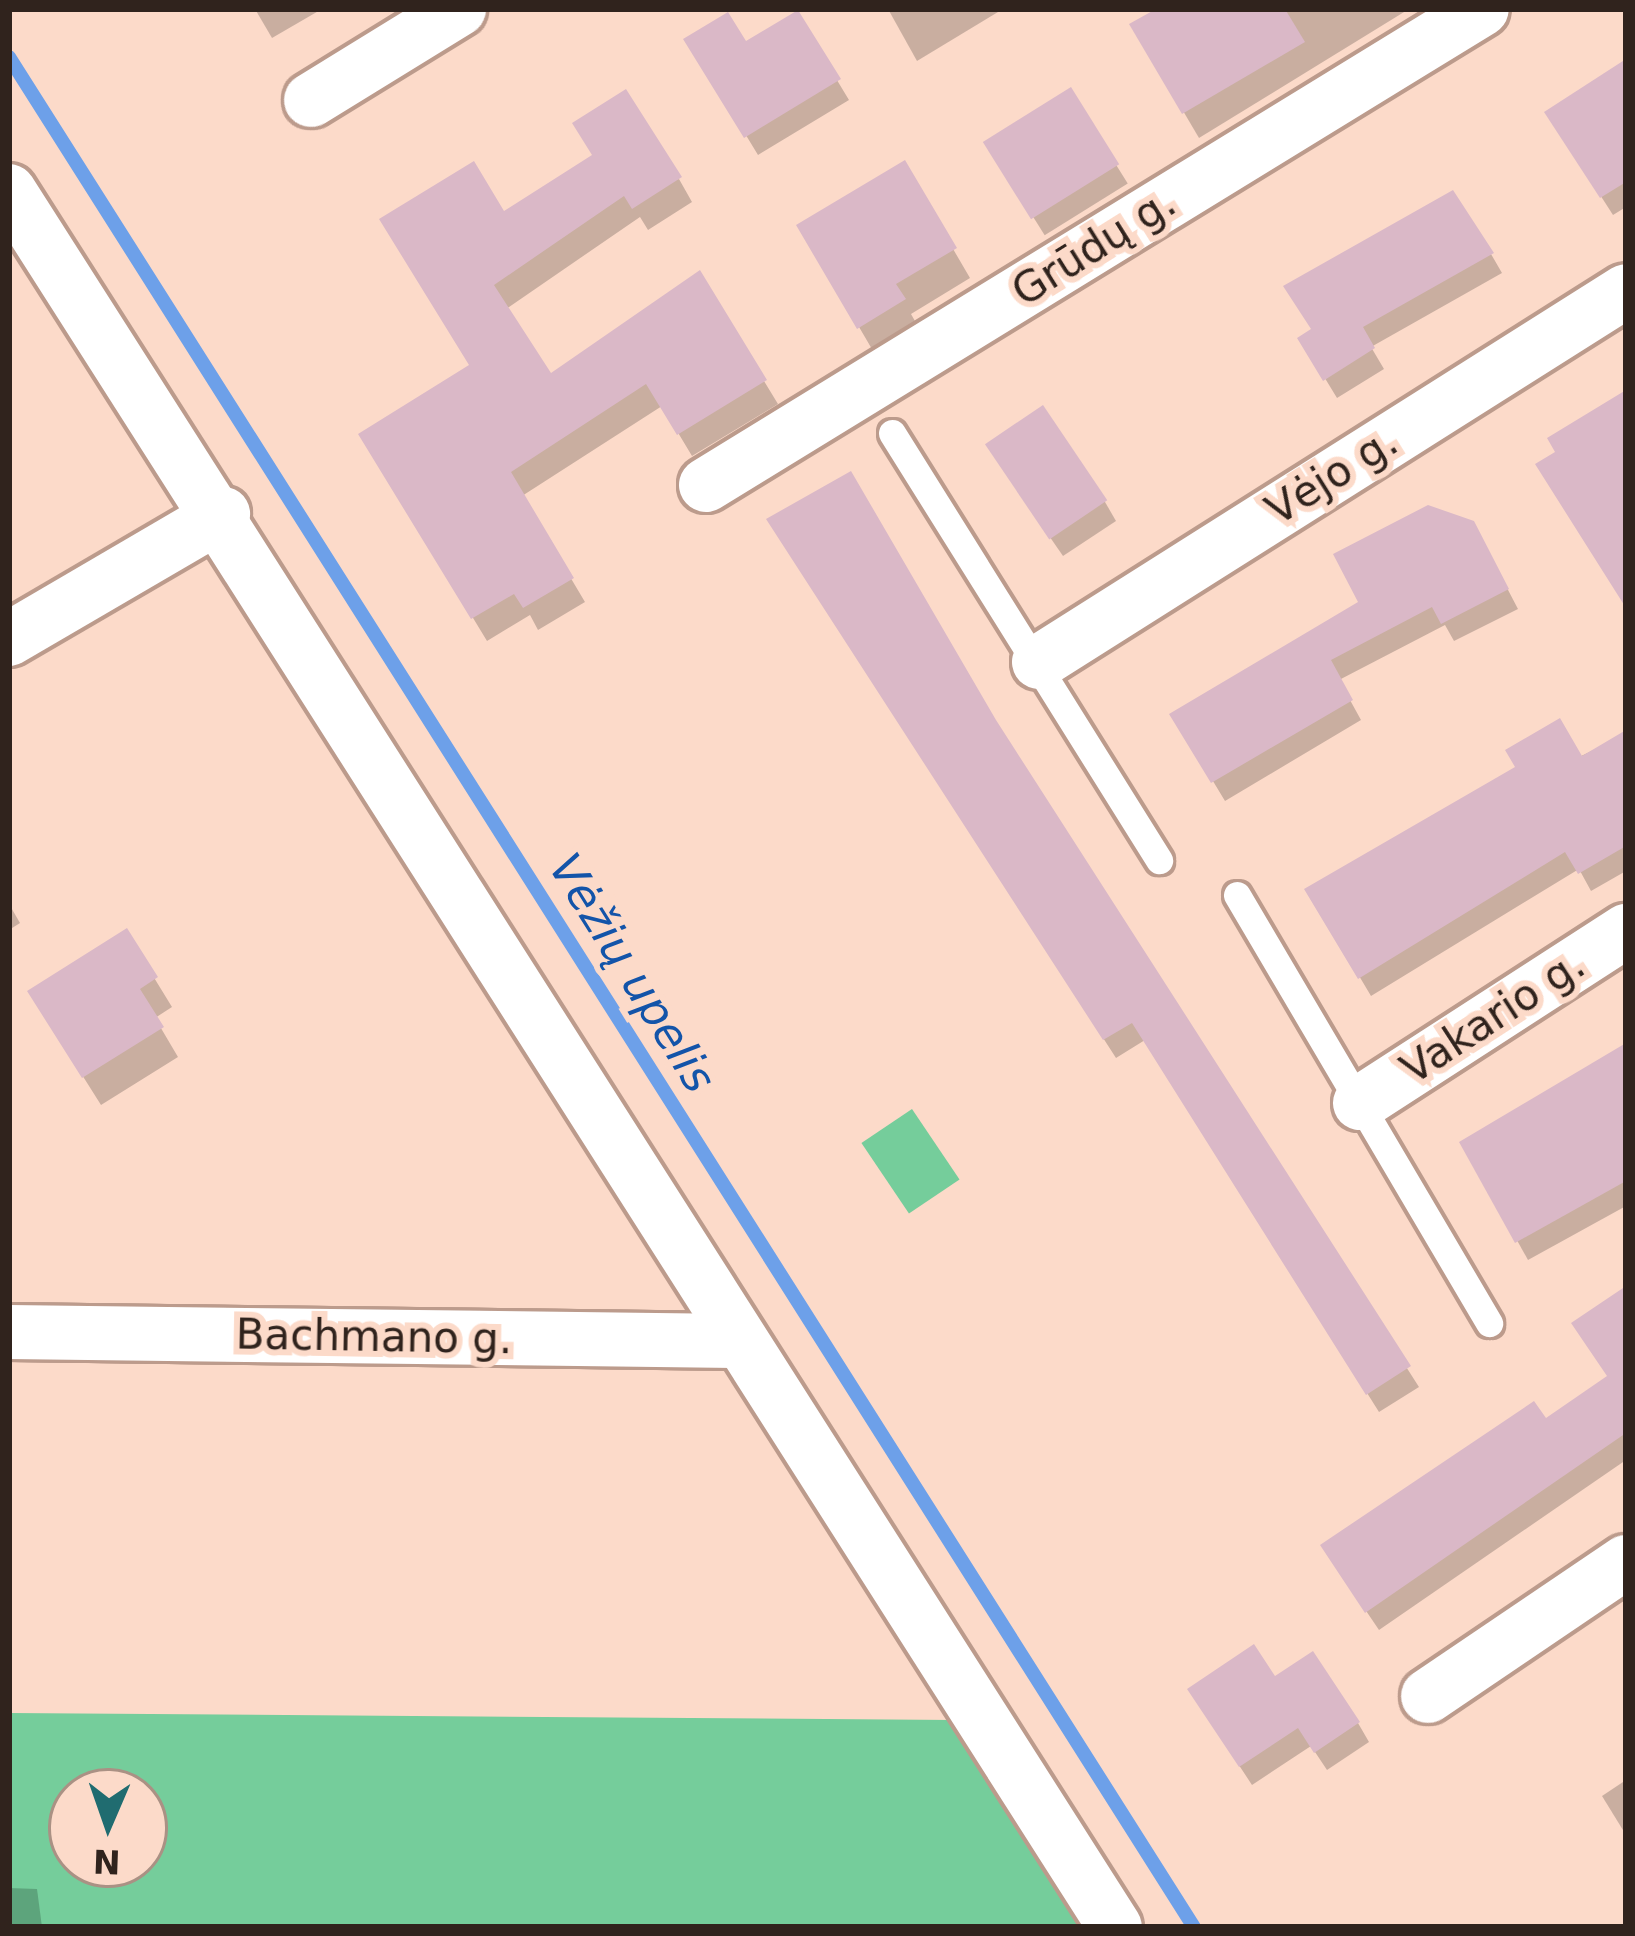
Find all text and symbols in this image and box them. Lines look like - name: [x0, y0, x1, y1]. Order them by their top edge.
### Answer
- street label: Grūdų g.: [1003, 177, 1185, 317]
- street label: Vėjo g.: [1257, 416, 1407, 536]
- water label: Vėžių upelis: [537, 844, 727, 1102]
- street label: Vakario g.: [1392, 939, 1594, 1095]
- street label: Bachmano g.: [235, 1309, 513, 1365]
- north arrow: [48, 1768, 168, 1888]
- text: N: [92, 1842, 121, 1881]

